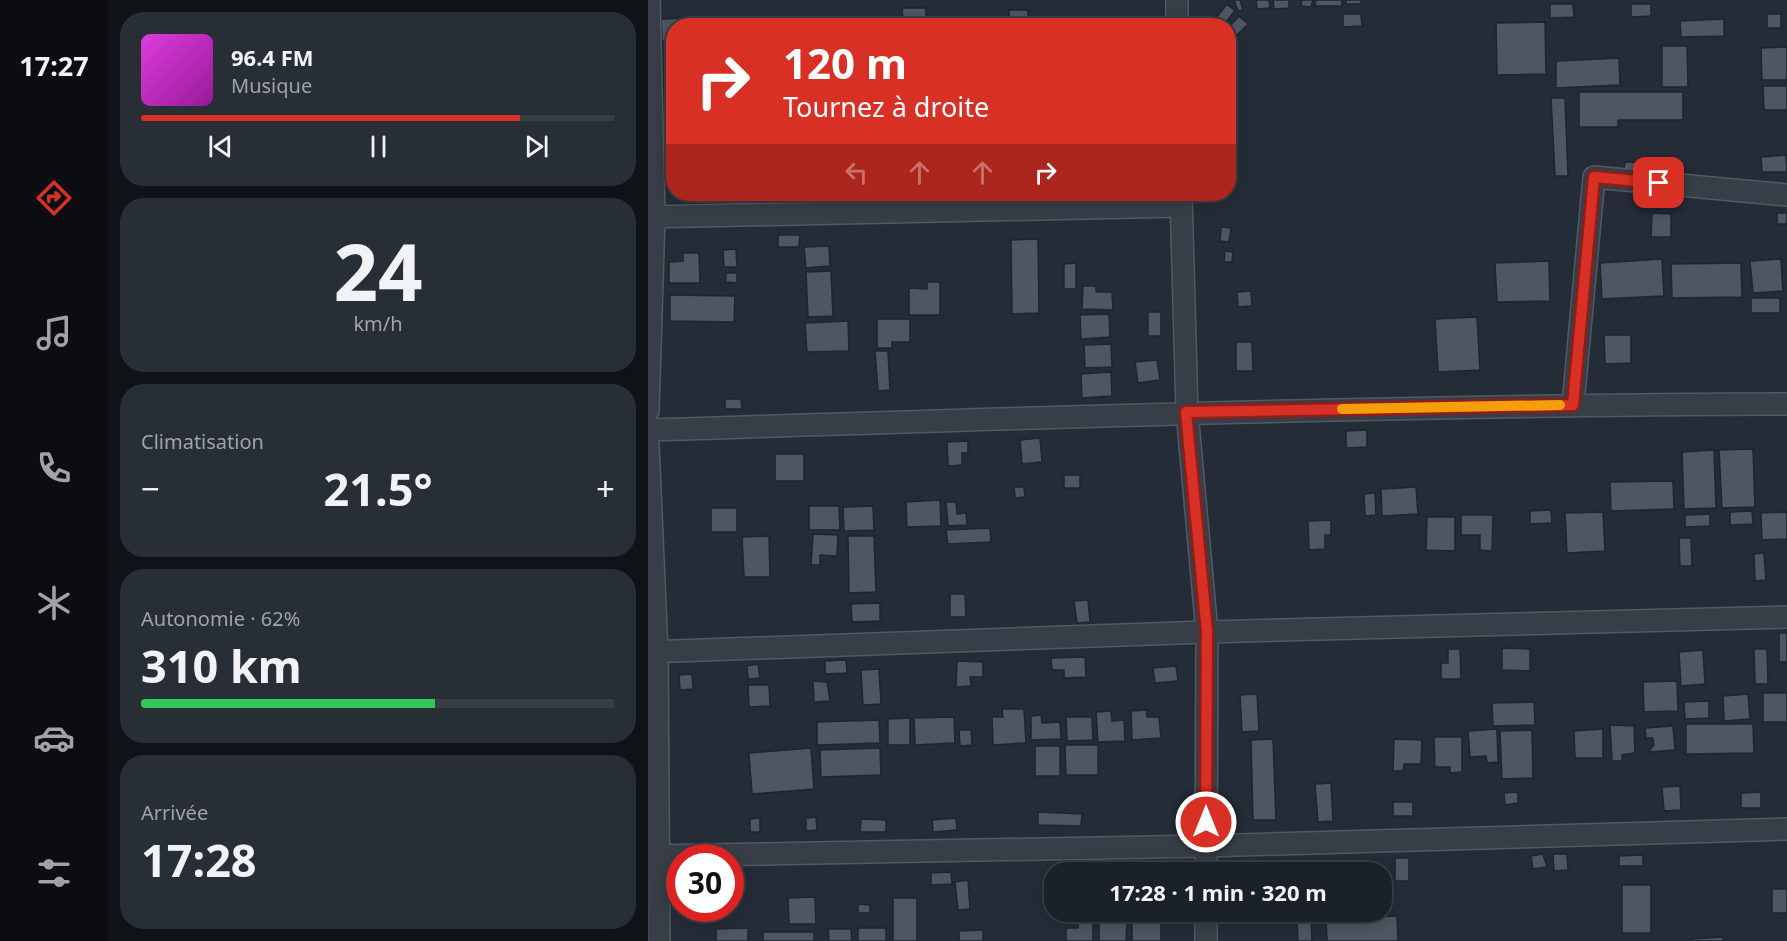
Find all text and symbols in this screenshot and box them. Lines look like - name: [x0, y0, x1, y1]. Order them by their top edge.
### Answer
- text: 120 m: [783, 34, 907, 91]
- text: 96.4 FM: [231, 42, 313, 72]
- icon: right: [684, 42, 762, 120]
- text: 17:27: [19, 47, 89, 84]
- text: Musique: [231, 72, 312, 99]
- text: Tournez à droite: [783, 88, 989, 125]
- icon: previous: [204, 130, 237, 163]
- icon: pause: [362, 130, 395, 163]
- icon: next: [520, 130, 553, 163]
- icon: left: [840, 156, 873, 189]
- icon: ahead: [903, 156, 936, 189]
- icon: ahead: [966, 156, 999, 189]
- icon: right: [1029, 156, 1062, 189]
- pin: [1633, 157, 1684, 208]
- icon: arrive: [1642, 166, 1675, 199]
- icon: directions: [33, 177, 75, 219]
- text: 24: [333, 218, 423, 324]
- text: km/h: [353, 310, 403, 337]
- icon: music: [33, 312, 75, 354]
- text: Climatisation: [141, 428, 264, 455]
- icon: phone: [33, 447, 75, 489]
- text: 21.5°: [324, 458, 432, 519]
- text: −: [141, 466, 160, 511]
- text: +: [596, 466, 615, 511]
- icon: climate: [33, 582, 75, 624]
- text: Autonomie · 62%: [141, 605, 300, 632]
- text: 310 km: [141, 635, 302, 696]
- icon: car: [33, 717, 75, 759]
- position arrow: [1174, 790, 1238, 854]
- text: Arrivée: [141, 799, 208, 826]
- text: 17:28: [141, 829, 257, 890]
- speed limit sign: 30: [666, 844, 744, 922]
- icon: filters: [33, 852, 75, 894]
- text: 17:28 · 1 min · 320 m: [1109, 877, 1327, 907]

